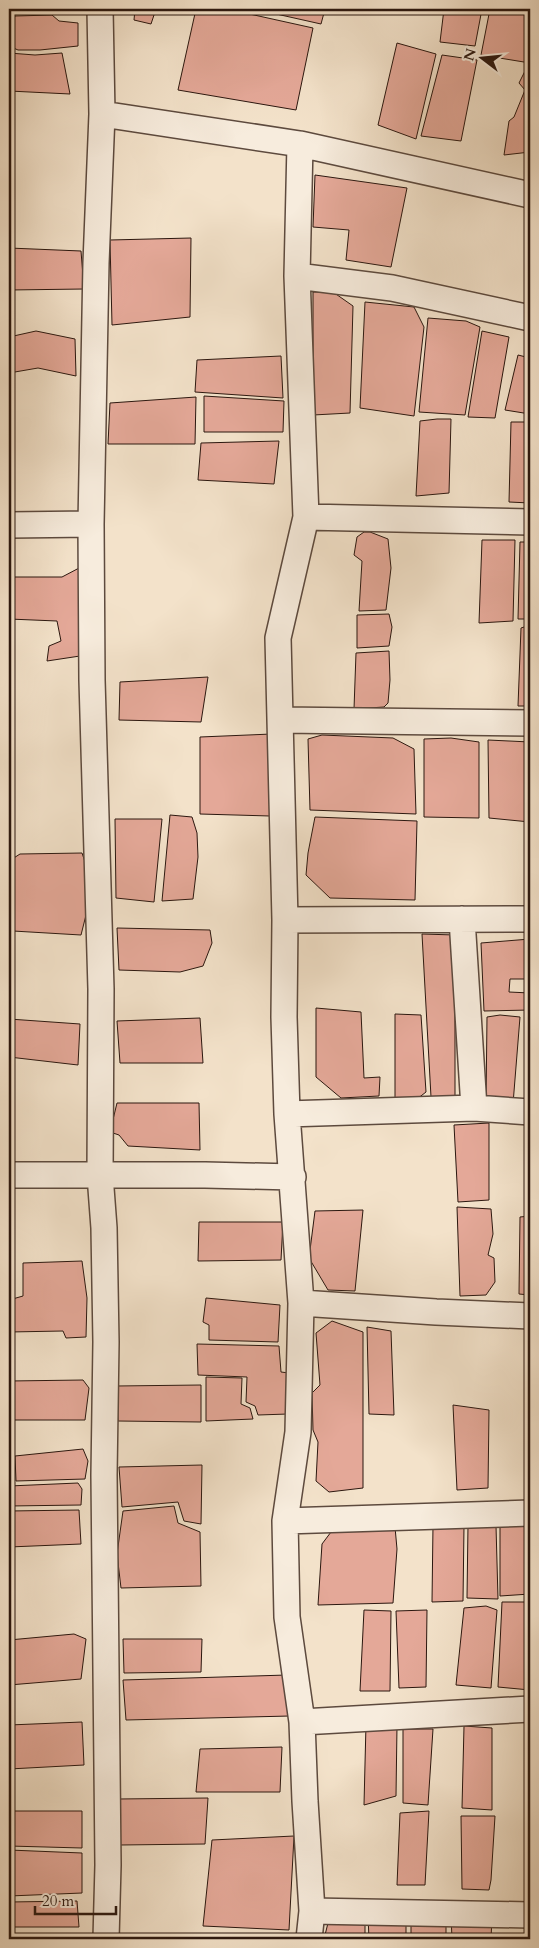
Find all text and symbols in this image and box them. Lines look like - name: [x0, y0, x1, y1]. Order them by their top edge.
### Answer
- north arrow: [456, 32, 506, 82]
- text: N: [459, 46, 481, 63]
- scale bar: [35, 1883, 116, 1915]
- text: 20 m: [42, 1891, 74, 1911]

